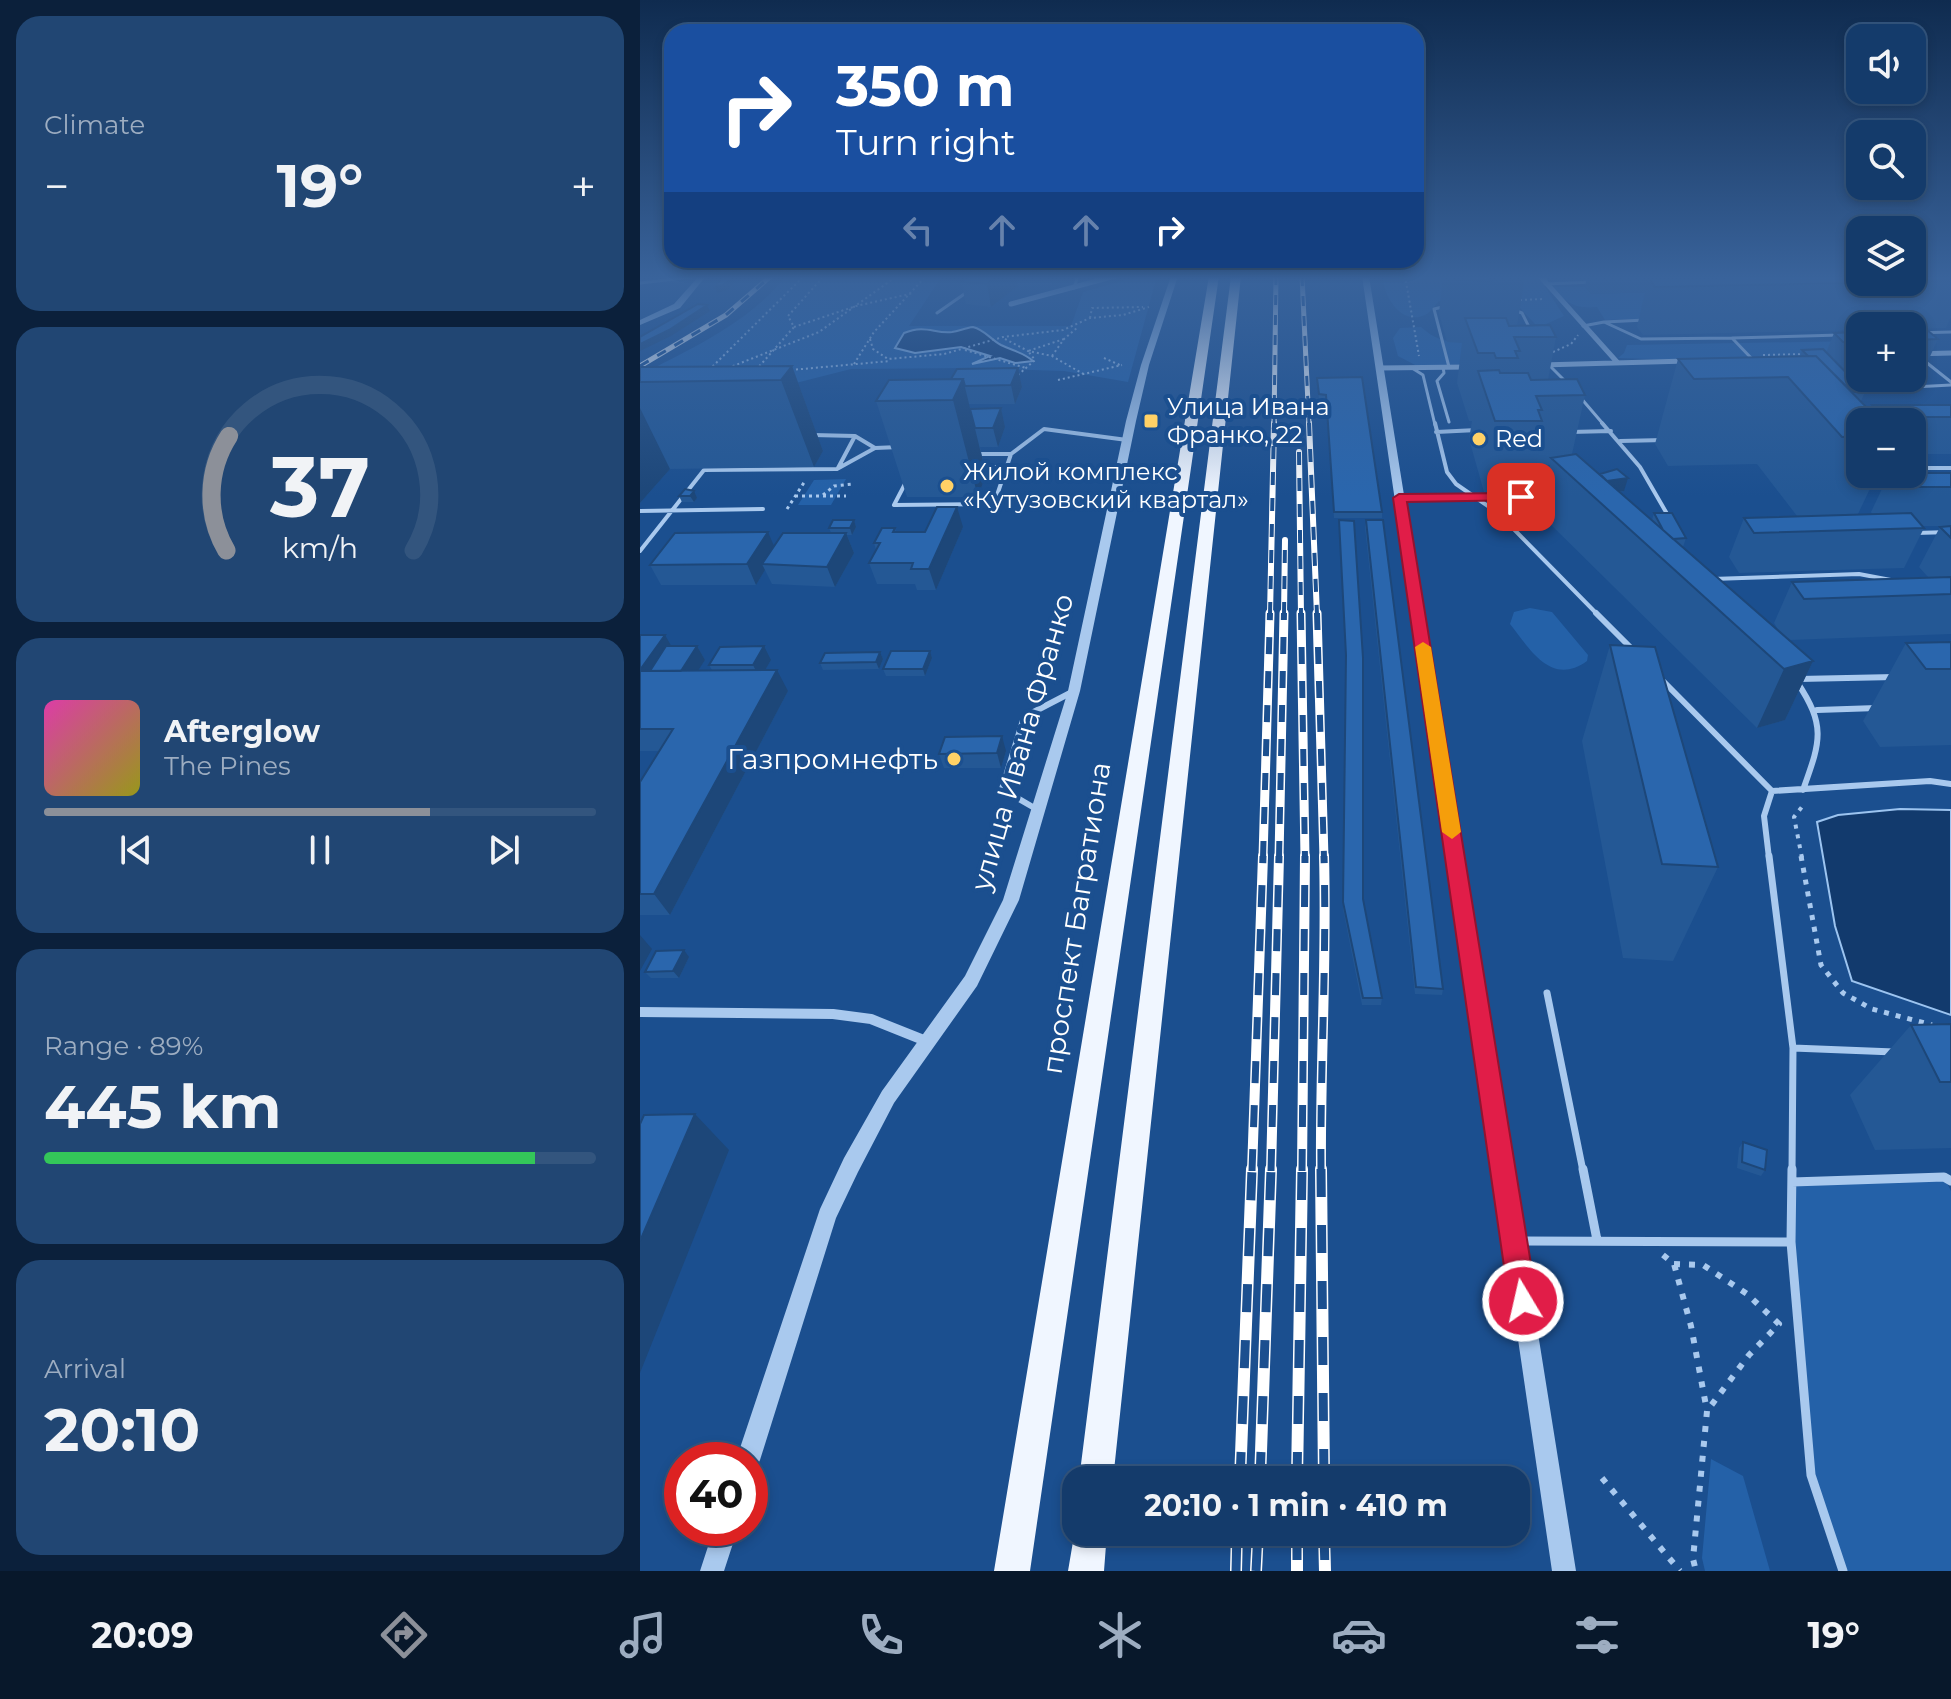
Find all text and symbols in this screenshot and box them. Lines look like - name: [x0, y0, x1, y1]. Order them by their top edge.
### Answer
- map controls: [1846, 24, 1926, 488]
- button: sound: [1846, 24, 1926, 104]
- text: 350 m: [836, 52, 1015, 120]
- icon: right: [704, 56, 808, 160]
- text: Climate: [44, 109, 145, 141]
- text: Turn right: [836, 120, 1016, 164]
- button: search: [1846, 120, 1926, 200]
- text: 19°: [277, 149, 363, 222]
- text: −: [44, 159, 69, 213]
- text: +: [571, 159, 596, 213]
- icon: left: [896, 208, 940, 252]
- icon: ahead: [980, 208, 1024, 252]
- icon: ahead: [1064, 208, 1108, 252]
- icon: right: [1148, 208, 1192, 252]
- button: layers: [1846, 216, 1926, 296]
- button: +: [1846, 312, 1926, 392]
- place label: Улица Ивана Франко, 22: [1167, 392, 1329, 449]
- button: −: [1846, 408, 1926, 488]
- marker: Улица Ивана Франко, 22: [1142, 412, 1160, 430]
- place label: Red: [1495, 424, 1543, 453]
- marker: Red: [1470, 430, 1488, 448]
- text: 37: [269, 435, 370, 537]
- place label: Жилой комплекс «Кутузовский квартал»: [963, 457, 1249, 514]
- pin: [1487, 463, 1555, 531]
- icon: arrive: [1499, 475, 1543, 519]
- marker: Жилой комплекс «Кутузовский квартал»: [938, 477, 956, 495]
- text: km/h: [282, 530, 358, 565]
- street label: улица Ивана Франко: [963, 590, 1081, 895]
- text: Afterglow: [164, 713, 320, 750]
- place label: Газпромнефть: [727, 742, 938, 776]
- text: The Pines: [164, 750, 291, 782]
- marker: Газпромнефть: [945, 750, 963, 768]
- street label: проспект Багратиона: [1035, 760, 1117, 1076]
- icon: previous: [114, 828, 158, 872]
- icon: pause: [298, 828, 342, 872]
- icon: next: [482, 828, 526, 872]
- text: Range · 89%: [44, 1030, 203, 1062]
- text: 445 km: [44, 1070, 281, 1143]
- position arrow: [1481, 1259, 1565, 1343]
- text: Arrival: [44, 1353, 126, 1385]
- text: 20:10: [44, 1393, 200, 1466]
- speed limit sign: 40: [664, 1442, 768, 1546]
- text: 20:10 · 1 min · 410 m: [1144, 1487, 1448, 1524]
- icon: directions: [376, 1607, 432, 1663]
- icon: music: [615, 1607, 671, 1663]
- icon: phone: [853, 1607, 909, 1663]
- icon: climate: [1092, 1607, 1148, 1663]
- icon: car: [1331, 1607, 1387, 1663]
- icon: filters: [1569, 1607, 1625, 1663]
- text: 20:09: [91, 1613, 194, 1657]
- text: 19°: [1808, 1613, 1860, 1657]

